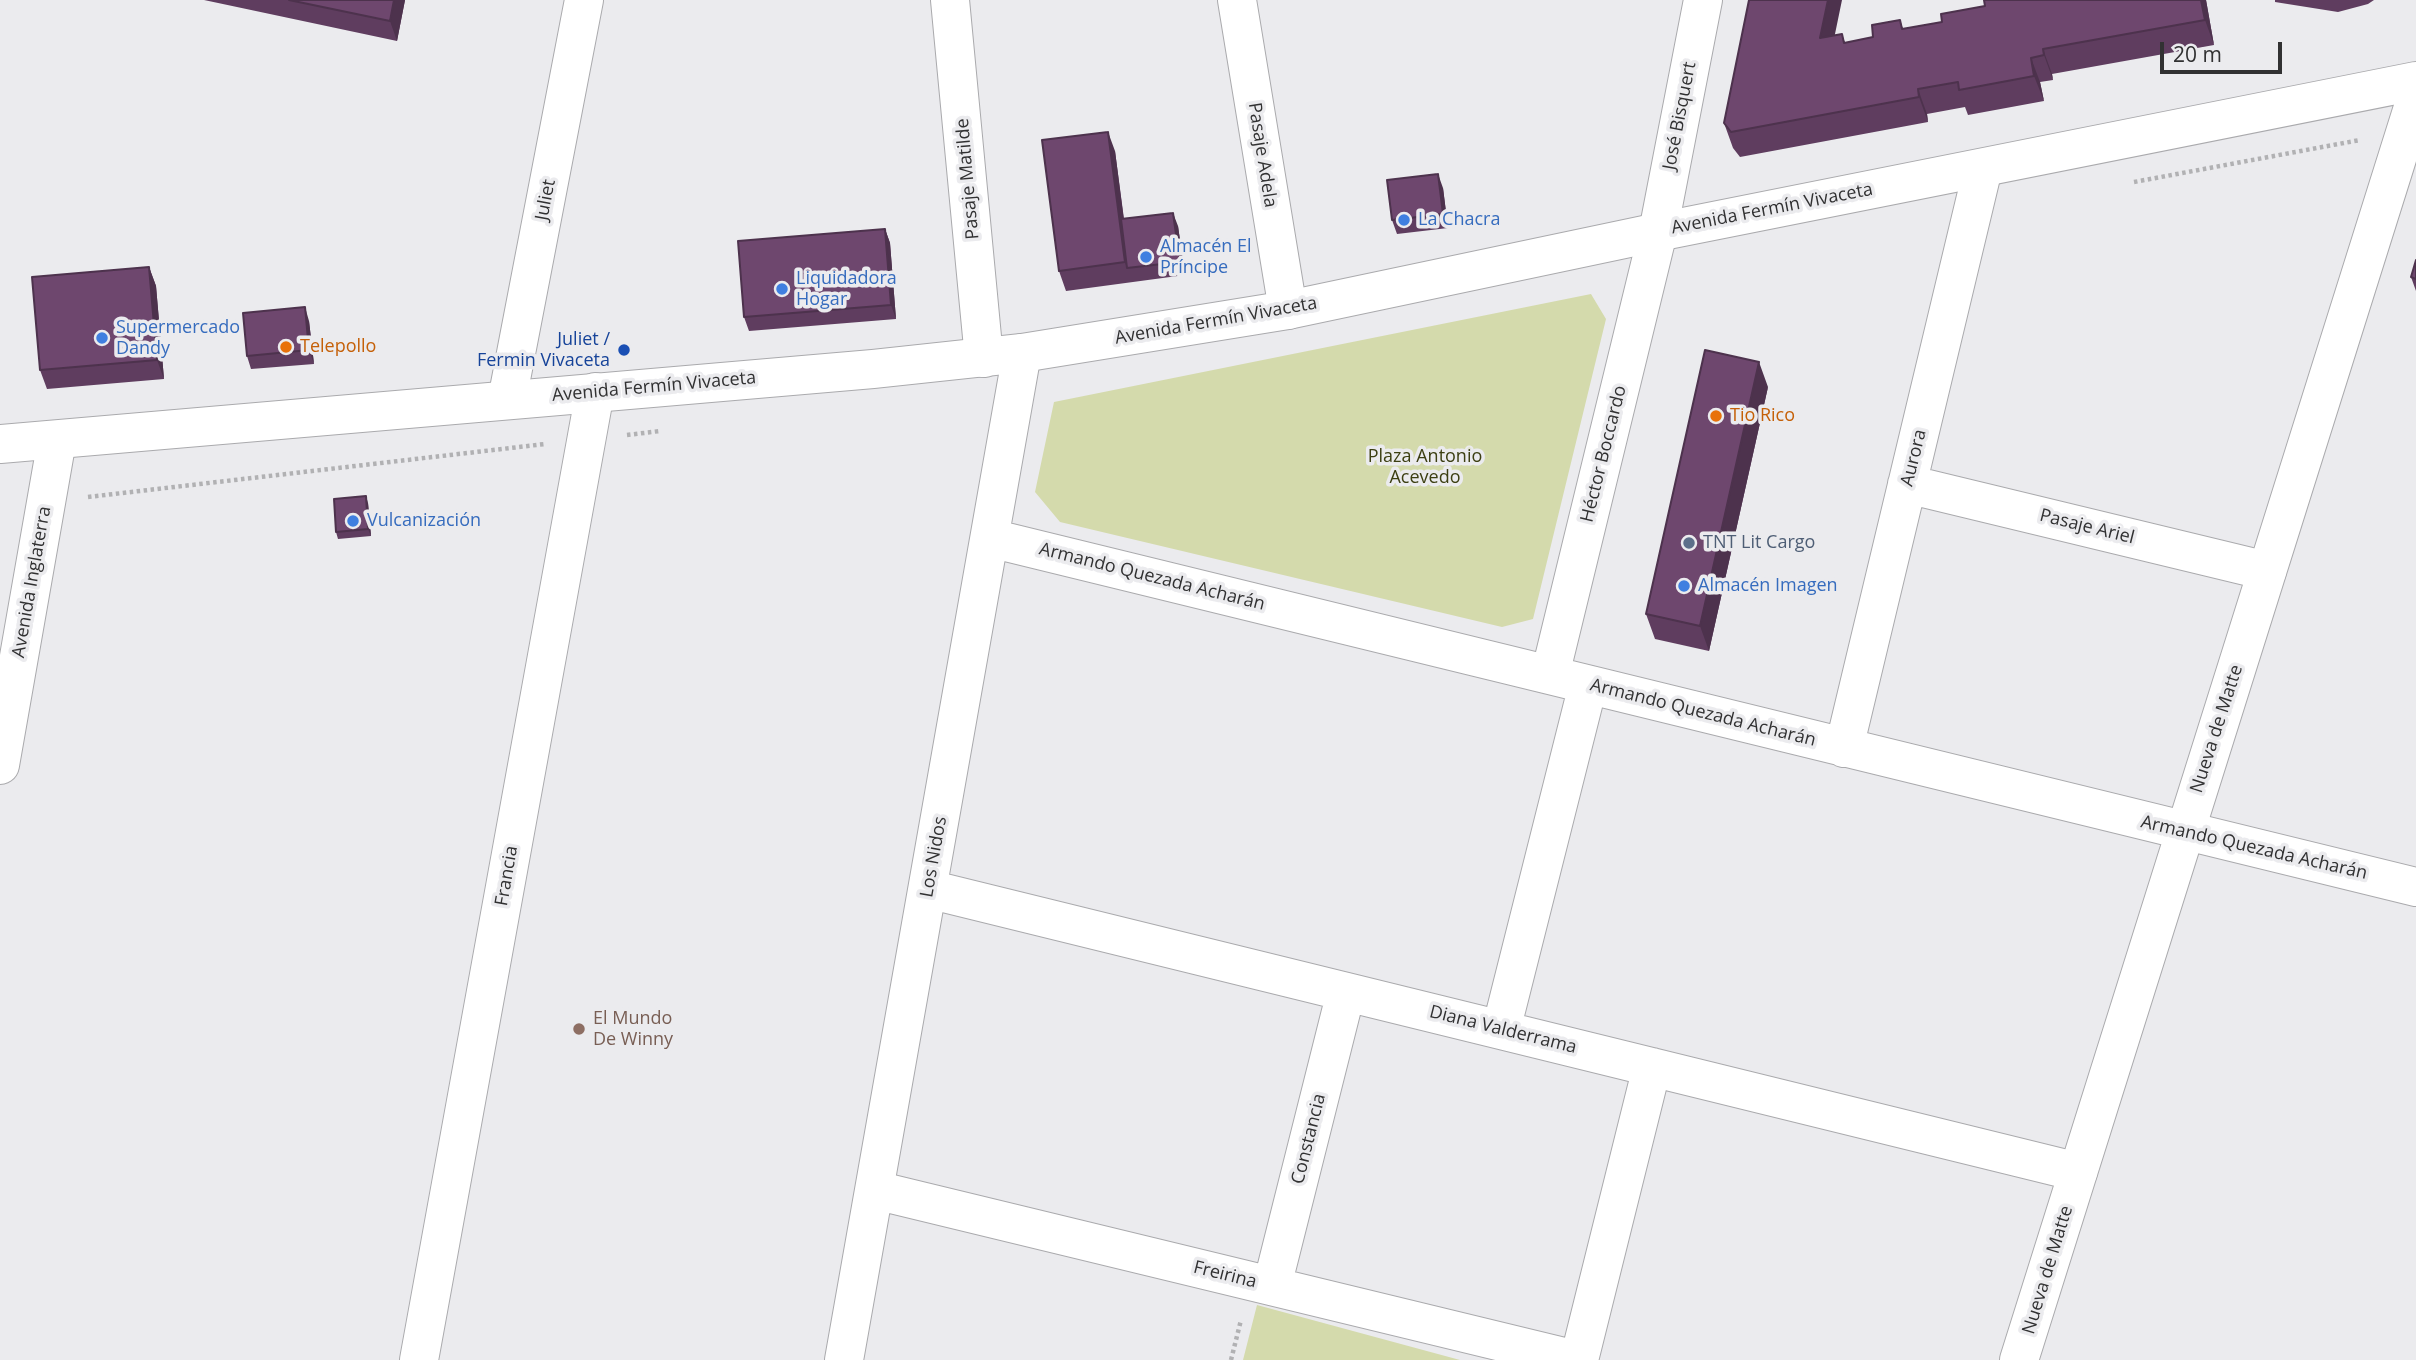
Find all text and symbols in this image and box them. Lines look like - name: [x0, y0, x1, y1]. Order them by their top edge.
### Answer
- scale bar: [2164, 28, 2286, 72]
- text: 20 m: [2173, 40, 2222, 68]
- street label: José Bisquert: [1659, 60, 1701, 172]
- street label: Pasaje Adela: [1243, 101, 1281, 209]
- street label: Pasaje Matilde: [952, 118, 984, 240]
- street label: Juliet: [531, 178, 561, 222]
- street label: Avenida Fermín Vivaceta: [1669, 179, 1875, 239]
- place label: La Chacra: [1418, 209, 1500, 231]
- marker: La Chacra: [1396, 212, 1412, 228]
- place label: Almacén El Príncipe: [1160, 236, 1252, 278]
- marker: Almacén El Príncipe: [1138, 249, 1154, 265]
- place label: Liquidadora Hogar: [796, 268, 897, 310]
- marker: Liquidadora Hogar: [774, 281, 790, 297]
- street label: Avenida Fermín Vivaceta: [1113, 293, 1319, 349]
- place label: Supermercado Dandy: [116, 317, 240, 360]
- place label: Juliet / Fermin Vivaceta: [477, 329, 610, 372]
- marker: Supermercado Dandy: [94, 330, 110, 346]
- place label: Telepollo: [300, 336, 376, 358]
- marker: Telepollo: [278, 339, 294, 355]
- marker: Juliet / Fermin Vivaceta: [616, 342, 632, 358]
- street label: Avenida Fermín Vivaceta: [551, 367, 757, 407]
- street label: Héctor Boccardo: [1577, 383, 1631, 525]
- place label: Tio Rico: [1730, 405, 1795, 427]
- marker: Tio Rico: [1708, 408, 1724, 424]
- street label: Aurora: [1897, 427, 1931, 489]
- park label: Plaza Antonio Acevedo: [1368, 446, 1482, 489]
- street label: Avenida Inglaterra: [8, 505, 56, 659]
- street label: Pasaje Ariel: [2037, 505, 2137, 549]
- place label: Vulcanización: [367, 510, 481, 532]
- marker: Vulcanización: [345, 513, 361, 529]
- place label: TNT Lit Cargo: [1703, 532, 1815, 554]
- marker: TNT Lit Cargo: [1681, 535, 1697, 551]
- street label: Armando Quezada Acharán: [1037, 538, 1267, 616]
- place label: Almacén Imagen: [1698, 575, 1838, 597]
- marker: Almacén Imagen: [1676, 578, 1692, 594]
- street label: Nueva de Matte: [2186, 662, 2248, 796]
- street label: Armando Quezada Acharán: [1588, 674, 1818, 752]
- street label: Armando Quezada Acharán: [2139, 811, 2369, 885]
- street label: Los Nidos: [916, 815, 952, 899]
- street label: Francia: [491, 844, 523, 908]
- street label: Diana Valderrama: [1427, 1001, 1579, 1059]
- place label: El Mundo De Winny: [593, 1008, 673, 1050]
- marker: El Mundo De Winny: [571, 1021, 587, 1037]
- street label: Constancia: [1287, 1092, 1331, 1186]
- street label: Nueva de Matte: [2018, 1203, 2078, 1337]
- street label: Freirina: [1191, 1257, 1259, 1293]

